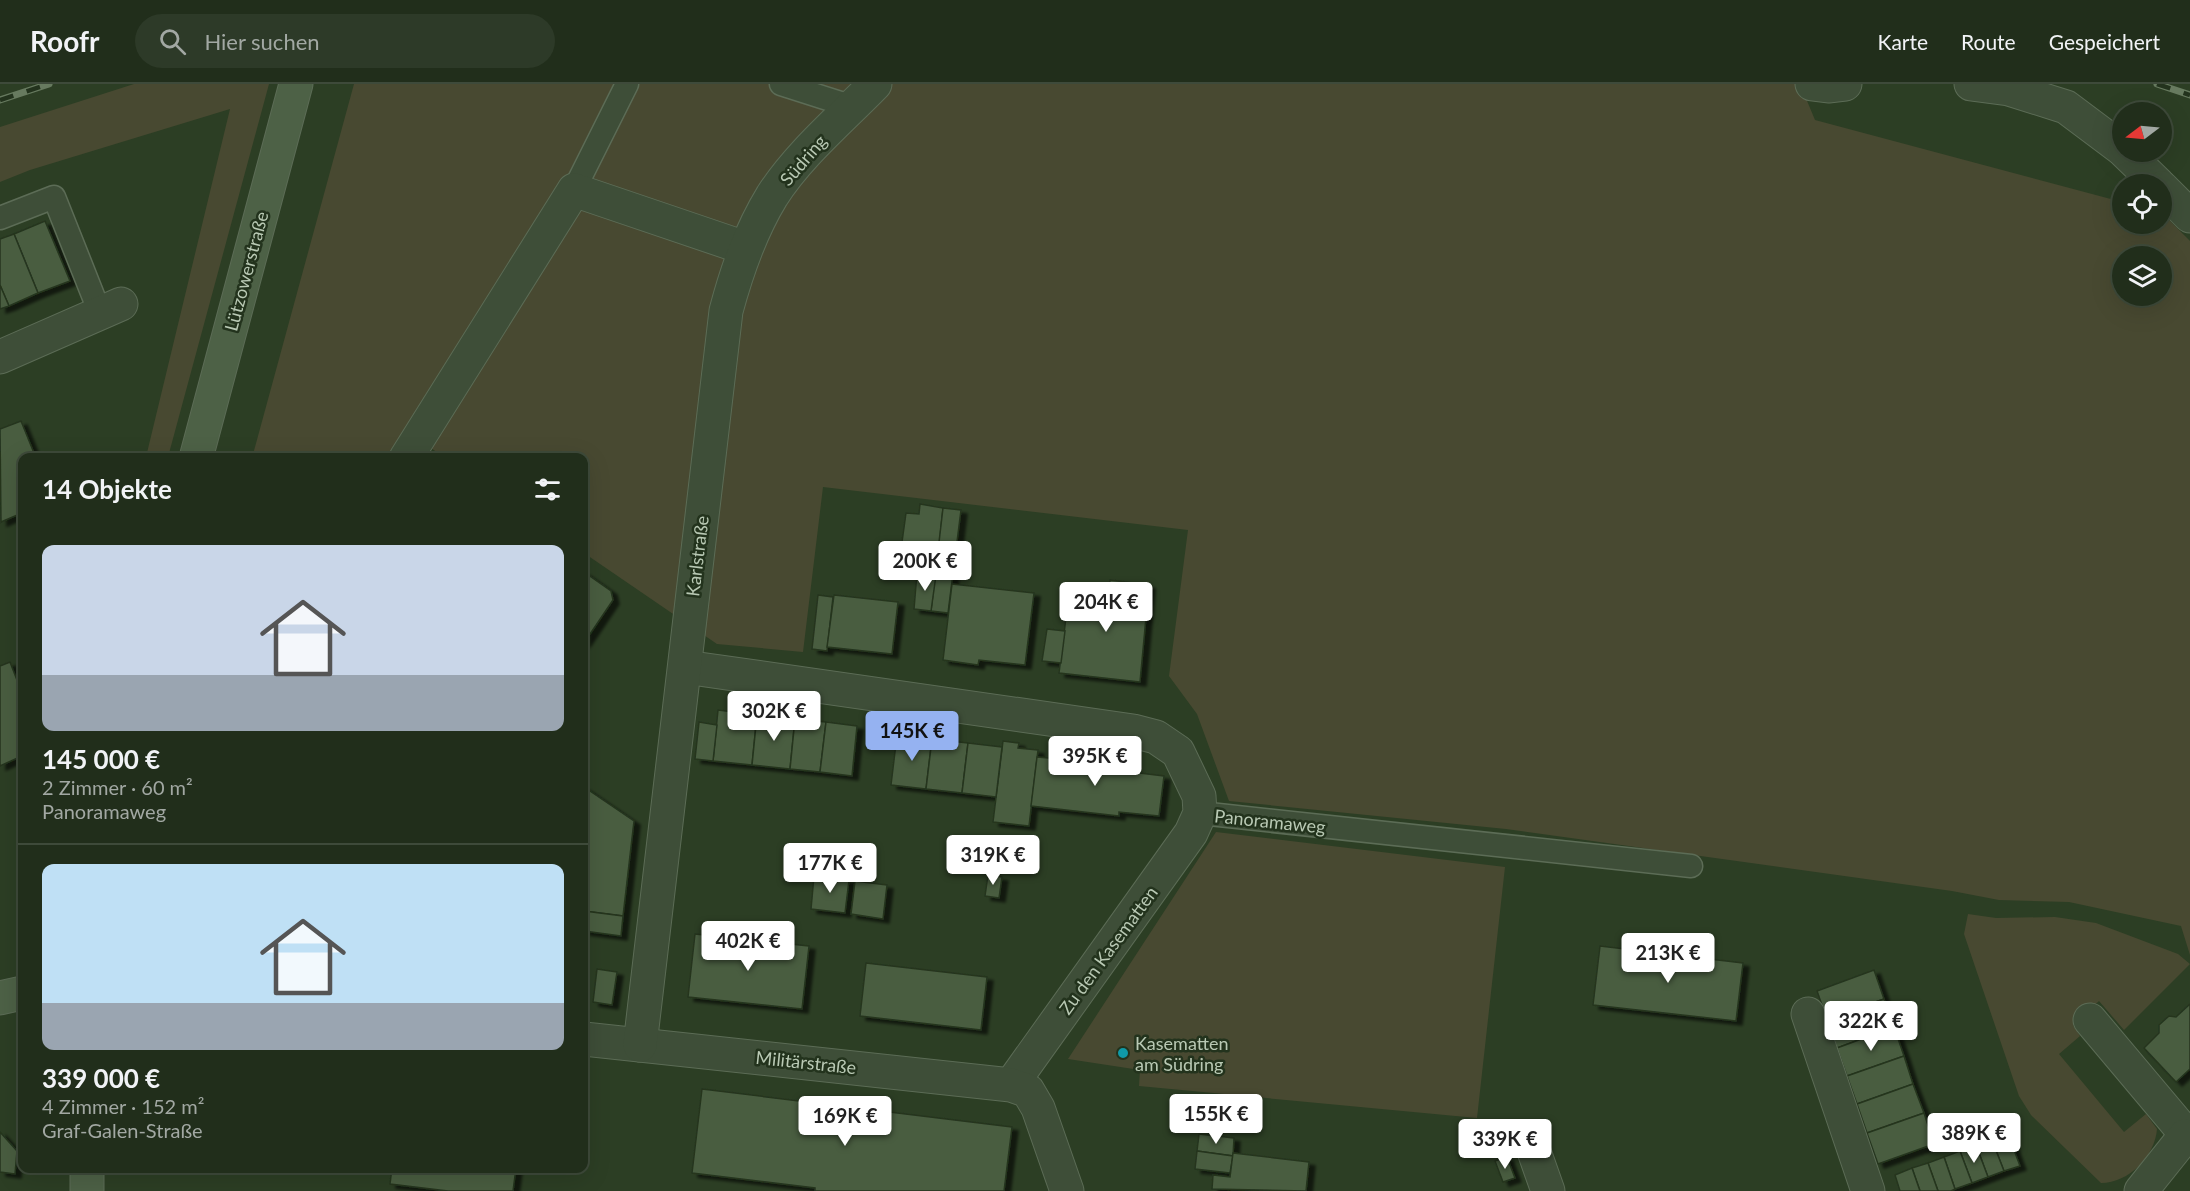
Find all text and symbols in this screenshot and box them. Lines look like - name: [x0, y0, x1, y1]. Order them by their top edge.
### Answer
- search box: [135, 14, 555, 68]
- text: Roofr: [30, 24, 99, 58]
- icon: search: [156, 25, 189, 58]
- text: Hier suchen: [204, 28, 320, 55]
- text: Karte: [1878, 29, 1928, 54]
- text: Route: [1961, 29, 2016, 54]
- text: Gespeichert: [2049, 29, 2160, 54]
- north arrow: [2112, 102, 2172, 162]
- map controls: [2112, 102, 2172, 306]
- street label: Südring: [775, 130, 831, 190]
- button: locate: [2112, 174, 2172, 234]
- street label: Lützowerstraße: [219, 209, 273, 333]
- button: layers: [2112, 246, 2172, 306]
- text: 14 Objekte: [42, 473, 172, 505]
- icon: filters: [531, 473, 564, 506]
- street label: Karlstraße: [681, 514, 713, 598]
- pin: 200K €: [876, 541, 974, 592]
- text: 200K €: [893, 548, 957, 572]
- pin: 204K €: [1057, 582, 1155, 633]
- icon: home: [249, 584, 357, 692]
- text: 204K €: [1074, 589, 1138, 613]
- pin: 302K €: [725, 691, 823, 742]
- text: 302K €: [742, 698, 806, 722]
- pin: 145K €: [863, 711, 961, 762]
- text: 145K €: [880, 718, 944, 742]
- pin: 395K €: [1046, 736, 1144, 787]
- text: 145 000 €: [42, 743, 160, 775]
- text: 395K €: [1063, 743, 1127, 767]
- text: 2 Zimmer · 60 m²: [42, 775, 193, 799]
- text: Panoramaweg: [42, 799, 166, 823]
- street label: Panoramaweg: [1213, 804, 1327, 838]
- pin: 319K €: [944, 835, 1042, 886]
- text: 319K €: [961, 842, 1025, 866]
- pin: 177K €: [781, 843, 879, 894]
- text: 177K €: [798, 850, 862, 874]
- street label: Zu den Kasematten: [1054, 882, 1162, 1018]
- icon: home: [249, 903, 357, 1011]
- pin: 402K €: [699, 921, 797, 972]
- text: 402K €: [716, 928, 780, 952]
- pin: 213K €: [1619, 933, 1717, 984]
- text: 213K €: [1636, 940, 1700, 964]
- pin: 322K €: [1822, 1001, 1920, 1052]
- text: 322K €: [1839, 1008, 1903, 1032]
- place label: Kasematten am Südring: [1135, 1032, 1229, 1075]
- street label: Militärstraße: [755, 1046, 857, 1078]
- marker: Kasematten am Südring: [1116, 1046, 1130, 1060]
- text: 339 000 €: [42, 1062, 160, 1094]
- text: 4 Zimmer · 152 m²: [42, 1094, 204, 1118]
- pin: 155K €: [1167, 1094, 1265, 1145]
- pin: 169K €: [796, 1096, 894, 1147]
- text: 155K €: [1184, 1101, 1248, 1125]
- text: 169K €: [813, 1103, 877, 1127]
- pin: 389K €: [1925, 1113, 2023, 1164]
- text: Graf-Galen-Straße: [42, 1118, 203, 1142]
- pin: 339K €: [1456, 1119, 1554, 1170]
- text: 389K €: [1942, 1120, 2006, 1144]
- text: 339K €: [1473, 1126, 1537, 1150]

